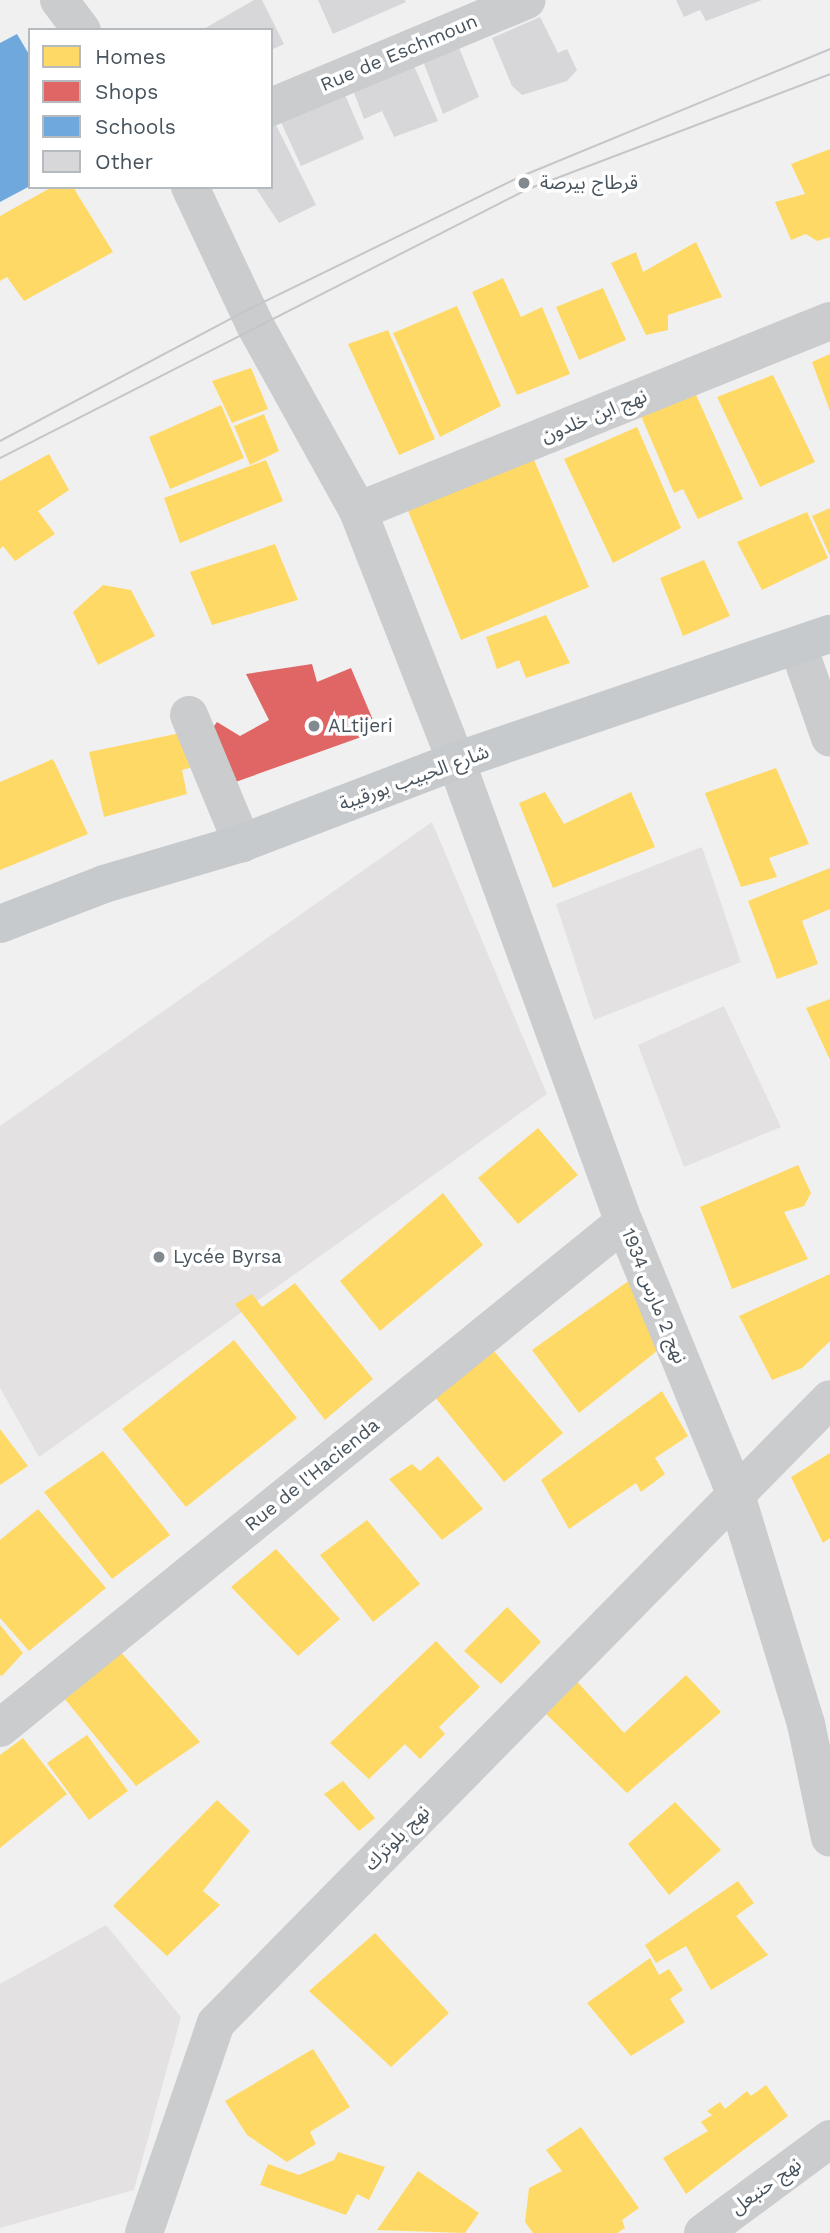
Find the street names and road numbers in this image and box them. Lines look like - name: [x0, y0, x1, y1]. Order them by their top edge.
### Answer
- street label: Rue de Eschmoun: [317, 10, 481, 96]
- street label: نهج ابن خلدون: [538, 384, 650, 448]
- street label: شارع الحبيب بورقيبة: [336, 740, 492, 816]
- street label: نهج 2 مارس 1934: [616, 1225, 692, 1367]
- street label: Rue de l'Hacienda: [240, 1414, 384, 1536]
- street label: نهج بلوترك: [360, 1801, 434, 1875]
- street label: نهج حنبعل: [726, 2153, 806, 2219]

